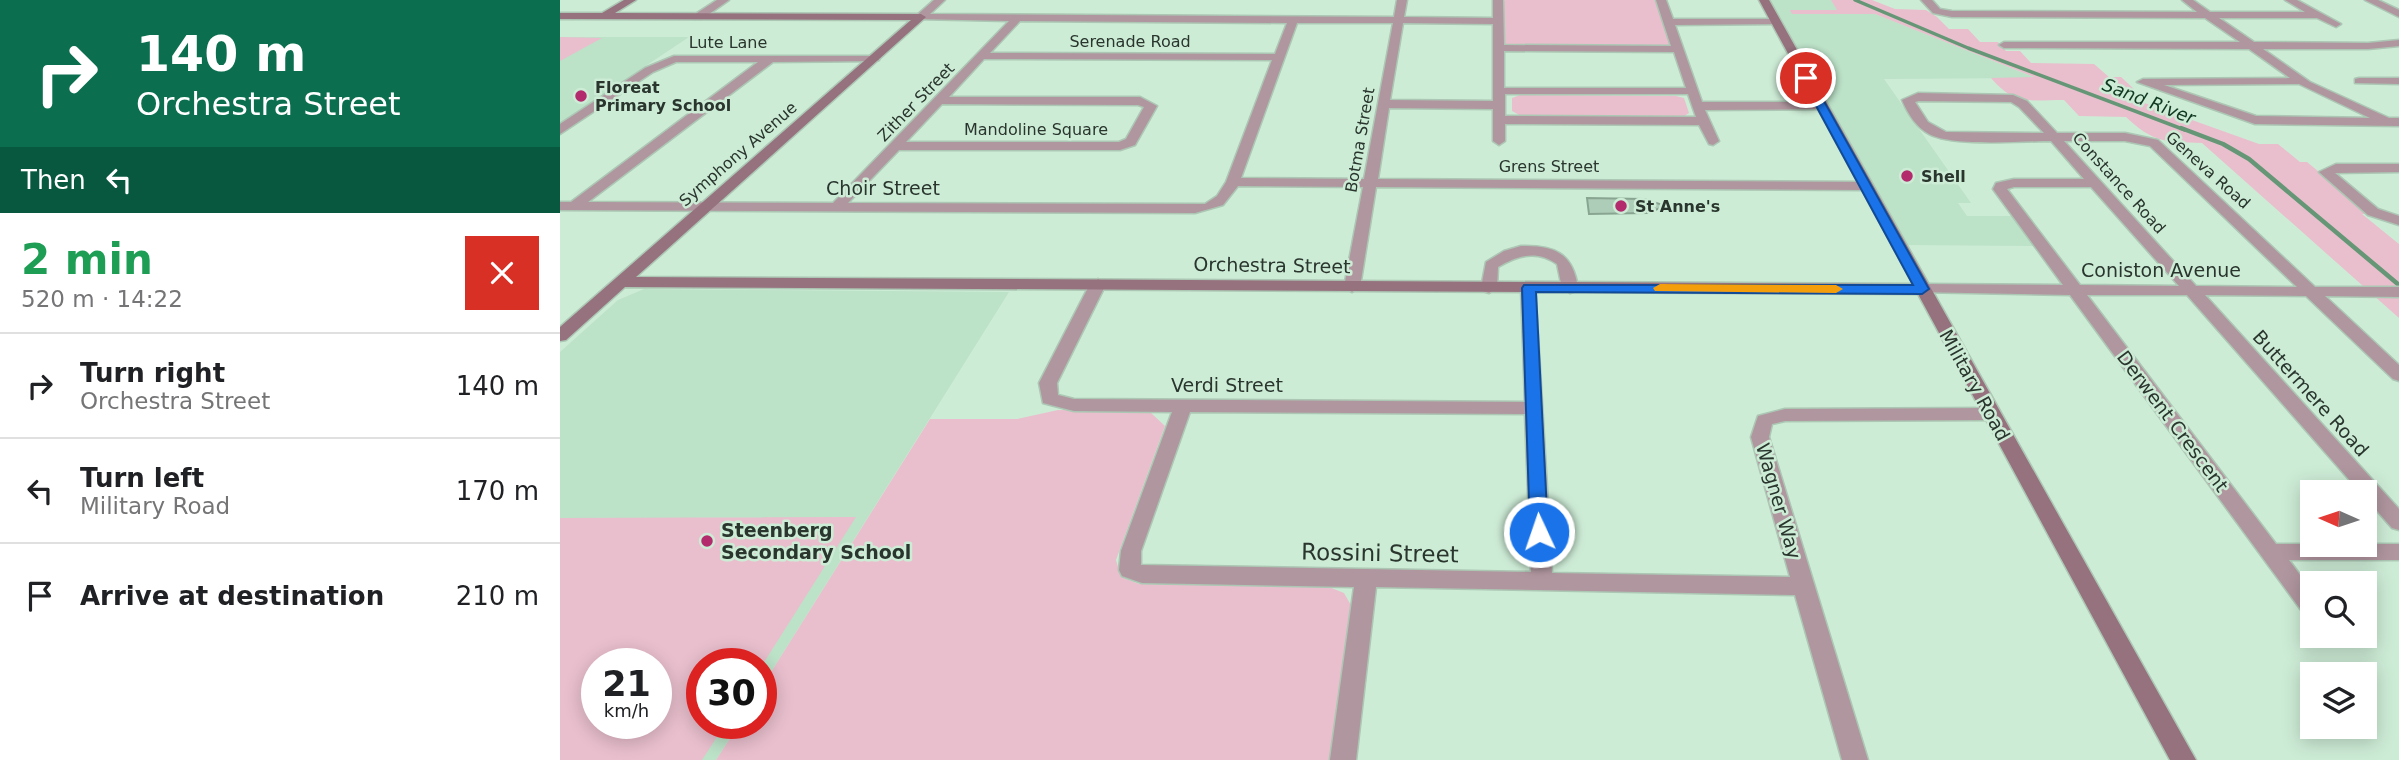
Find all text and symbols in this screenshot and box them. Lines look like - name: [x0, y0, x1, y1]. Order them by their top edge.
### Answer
- text: 140 m: [136, 26, 306, 83]
- icon: right: [21, 28, 112, 119]
- street label: Serenade Road: [1069, 32, 1191, 51]
- street label: Lute Lane: [689, 33, 767, 52]
- pin: [1776, 48, 1836, 108]
- street label: Zither Street: [874, 59, 958, 145]
- icon: arrive: [1787, 59, 1825, 97]
- water label: Sand River: [2100, 74, 2200, 129]
- place label: Floreat Primary School: [595, 78, 731, 115]
- text: Orchestra Street: [136, 85, 401, 123]
- street label: Botma Street: [1341, 86, 1379, 194]
- marker: Floreat Primary School: [573, 88, 589, 104]
- street label: Symphony Avenue: [675, 98, 801, 210]
- street label: Mandoline Square: [964, 120, 1108, 139]
- street label: Geneva Road: [2162, 127, 2254, 213]
- street label: Constance Road: [2069, 129, 2169, 237]
- street label: Grens Street: [1499, 157, 1599, 176]
- icon: left: [100, 161, 138, 199]
- text: Then: [21, 165, 86, 195]
- place label: Shell: [1921, 167, 1966, 186]
- marker: Shell: [1899, 168, 1915, 184]
- street label: Choir Street: [826, 177, 940, 199]
- place label: St Anne's: [1635, 197, 1720, 216]
- marker: St Anne's: [1613, 198, 1629, 214]
- text: 2 min: [21, 235, 153, 284]
- button: close: [465, 236, 539, 310]
- street label: Orchestra Street: [1193, 253, 1351, 277]
- street label: Coniston Avenue: [2081, 259, 2241, 281]
- text: 520 m · 14:22: [21, 286, 183, 312]
- street label: Military Road: [1935, 325, 2015, 445]
- street label: Buttermere Road: [2249, 325, 2373, 461]
- street label: Derwent Crescent: [2113, 346, 2233, 496]
- text: Turn right: [80, 358, 225, 388]
- icon: right: [21, 367, 59, 405]
- text: 140 m: [456, 371, 539, 401]
- street label: Verdi Street: [1171, 374, 1283, 396]
- text: Orchestra Street: [80, 388, 270, 414]
- street label: Wagner Way: [1752, 441, 1806, 561]
- text: Turn left: [80, 463, 204, 493]
- icon: left: [21, 472, 59, 510]
- text: 170 m: [456, 476, 539, 506]
- north arrow: [2300, 480, 2376, 556]
- map controls: [2300, 480, 2377, 739]
- text: Military Road: [80, 493, 230, 519]
- position arrow: [1502, 495, 1576, 569]
- place label: Steenberg Secondary School: [721, 519, 911, 563]
- marker: Steenberg Secondary School: [699, 533, 715, 549]
- street label: Rossini Street: [1301, 539, 1459, 567]
- button: search: [2300, 571, 2377, 648]
- icon: arrive: [21, 577, 59, 615]
- text: Arrive at destination: [80, 581, 384, 611]
- text: 210 m: [456, 581, 539, 611]
- speed limit sign: 30: [686, 648, 777, 739]
- button: layers: [2300, 662, 2377, 739]
- text: 21: [602, 664, 651, 704]
- text: km/h: [604, 700, 649, 721]

